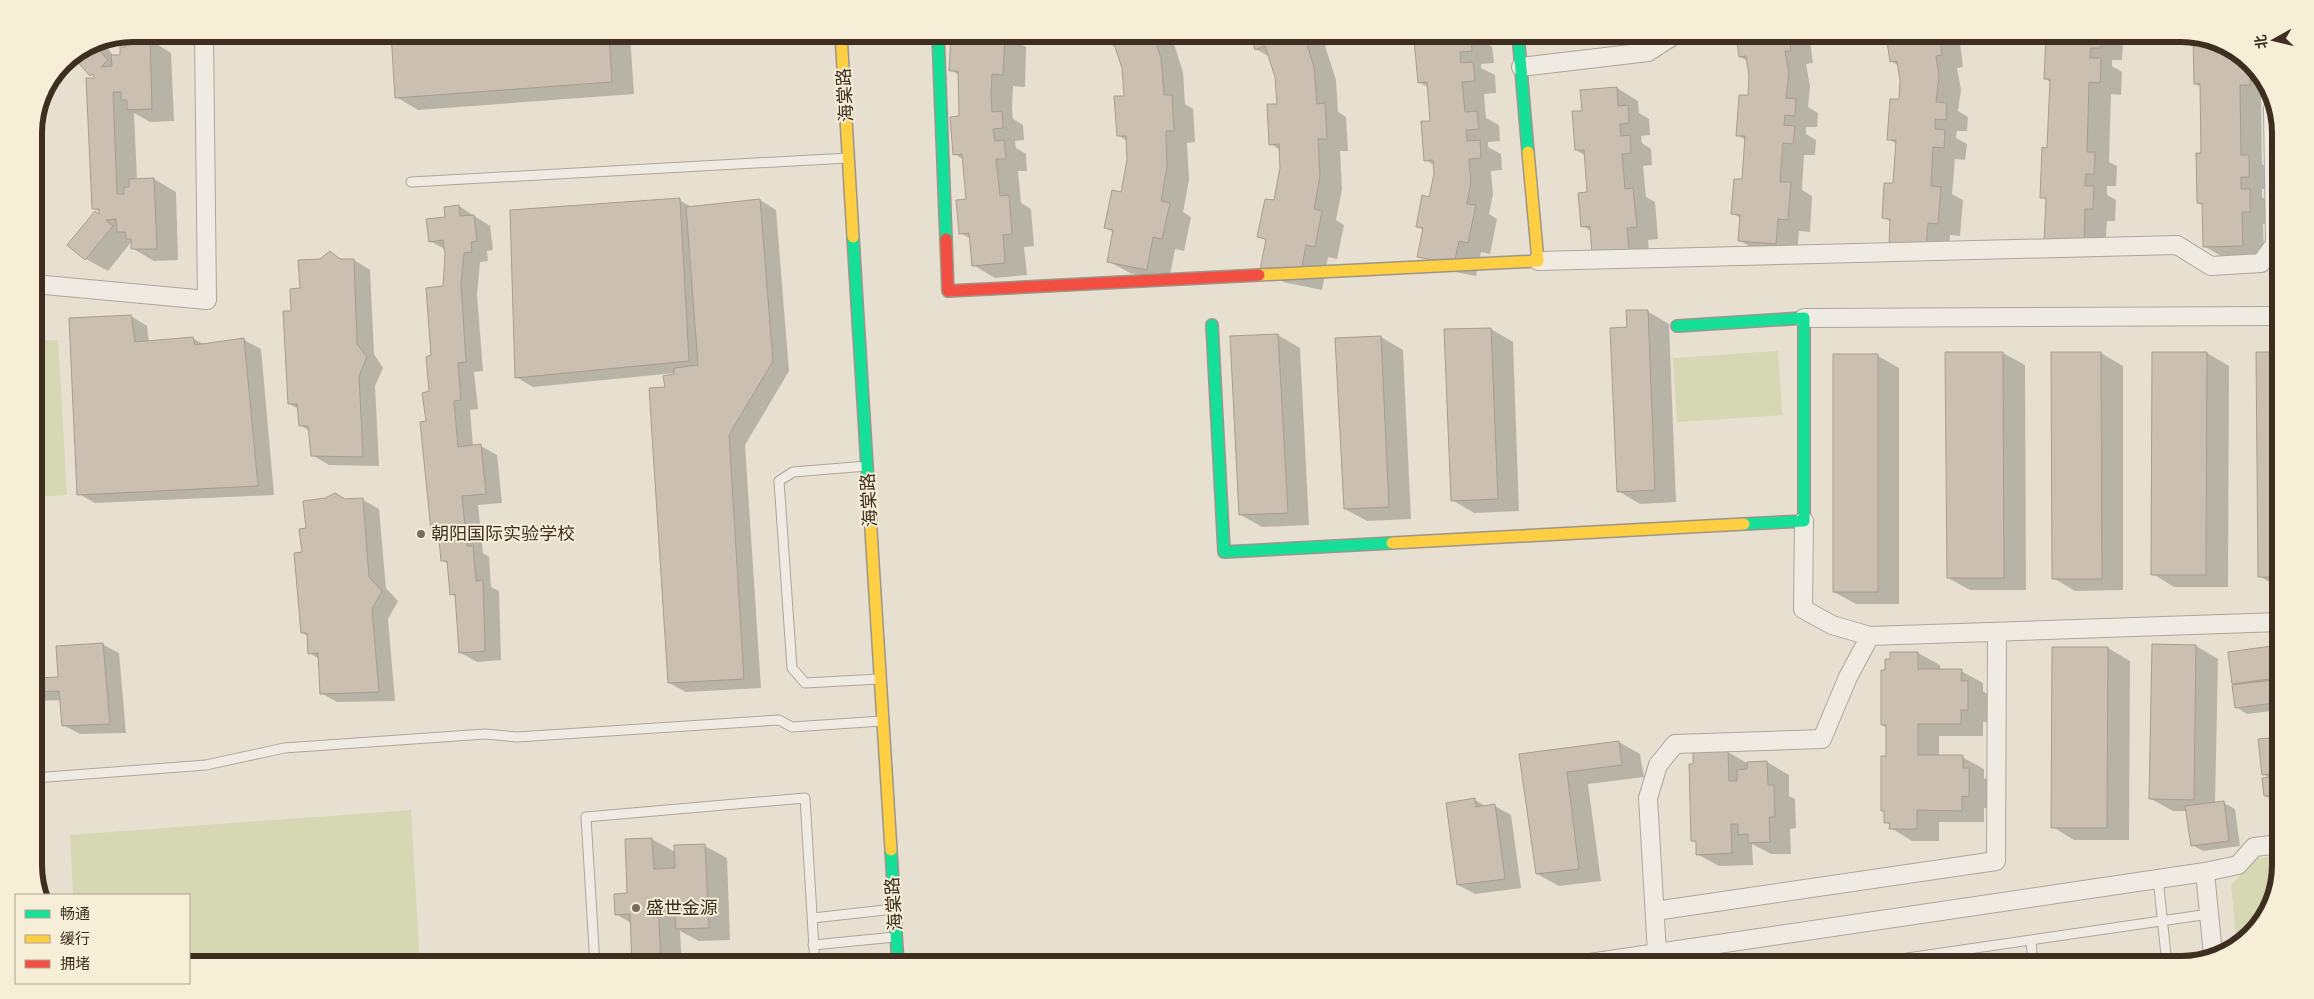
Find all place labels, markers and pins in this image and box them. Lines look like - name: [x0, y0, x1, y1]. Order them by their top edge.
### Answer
- place label: 朝阳国际实验学校: [431, 524, 575, 544]
- marker: 朝阳国际实验学校: [415, 528, 427, 540]
- place label: 盛世金源: [646, 898, 718, 918]
- marker: 盛世金源: [630, 902, 642, 914]

